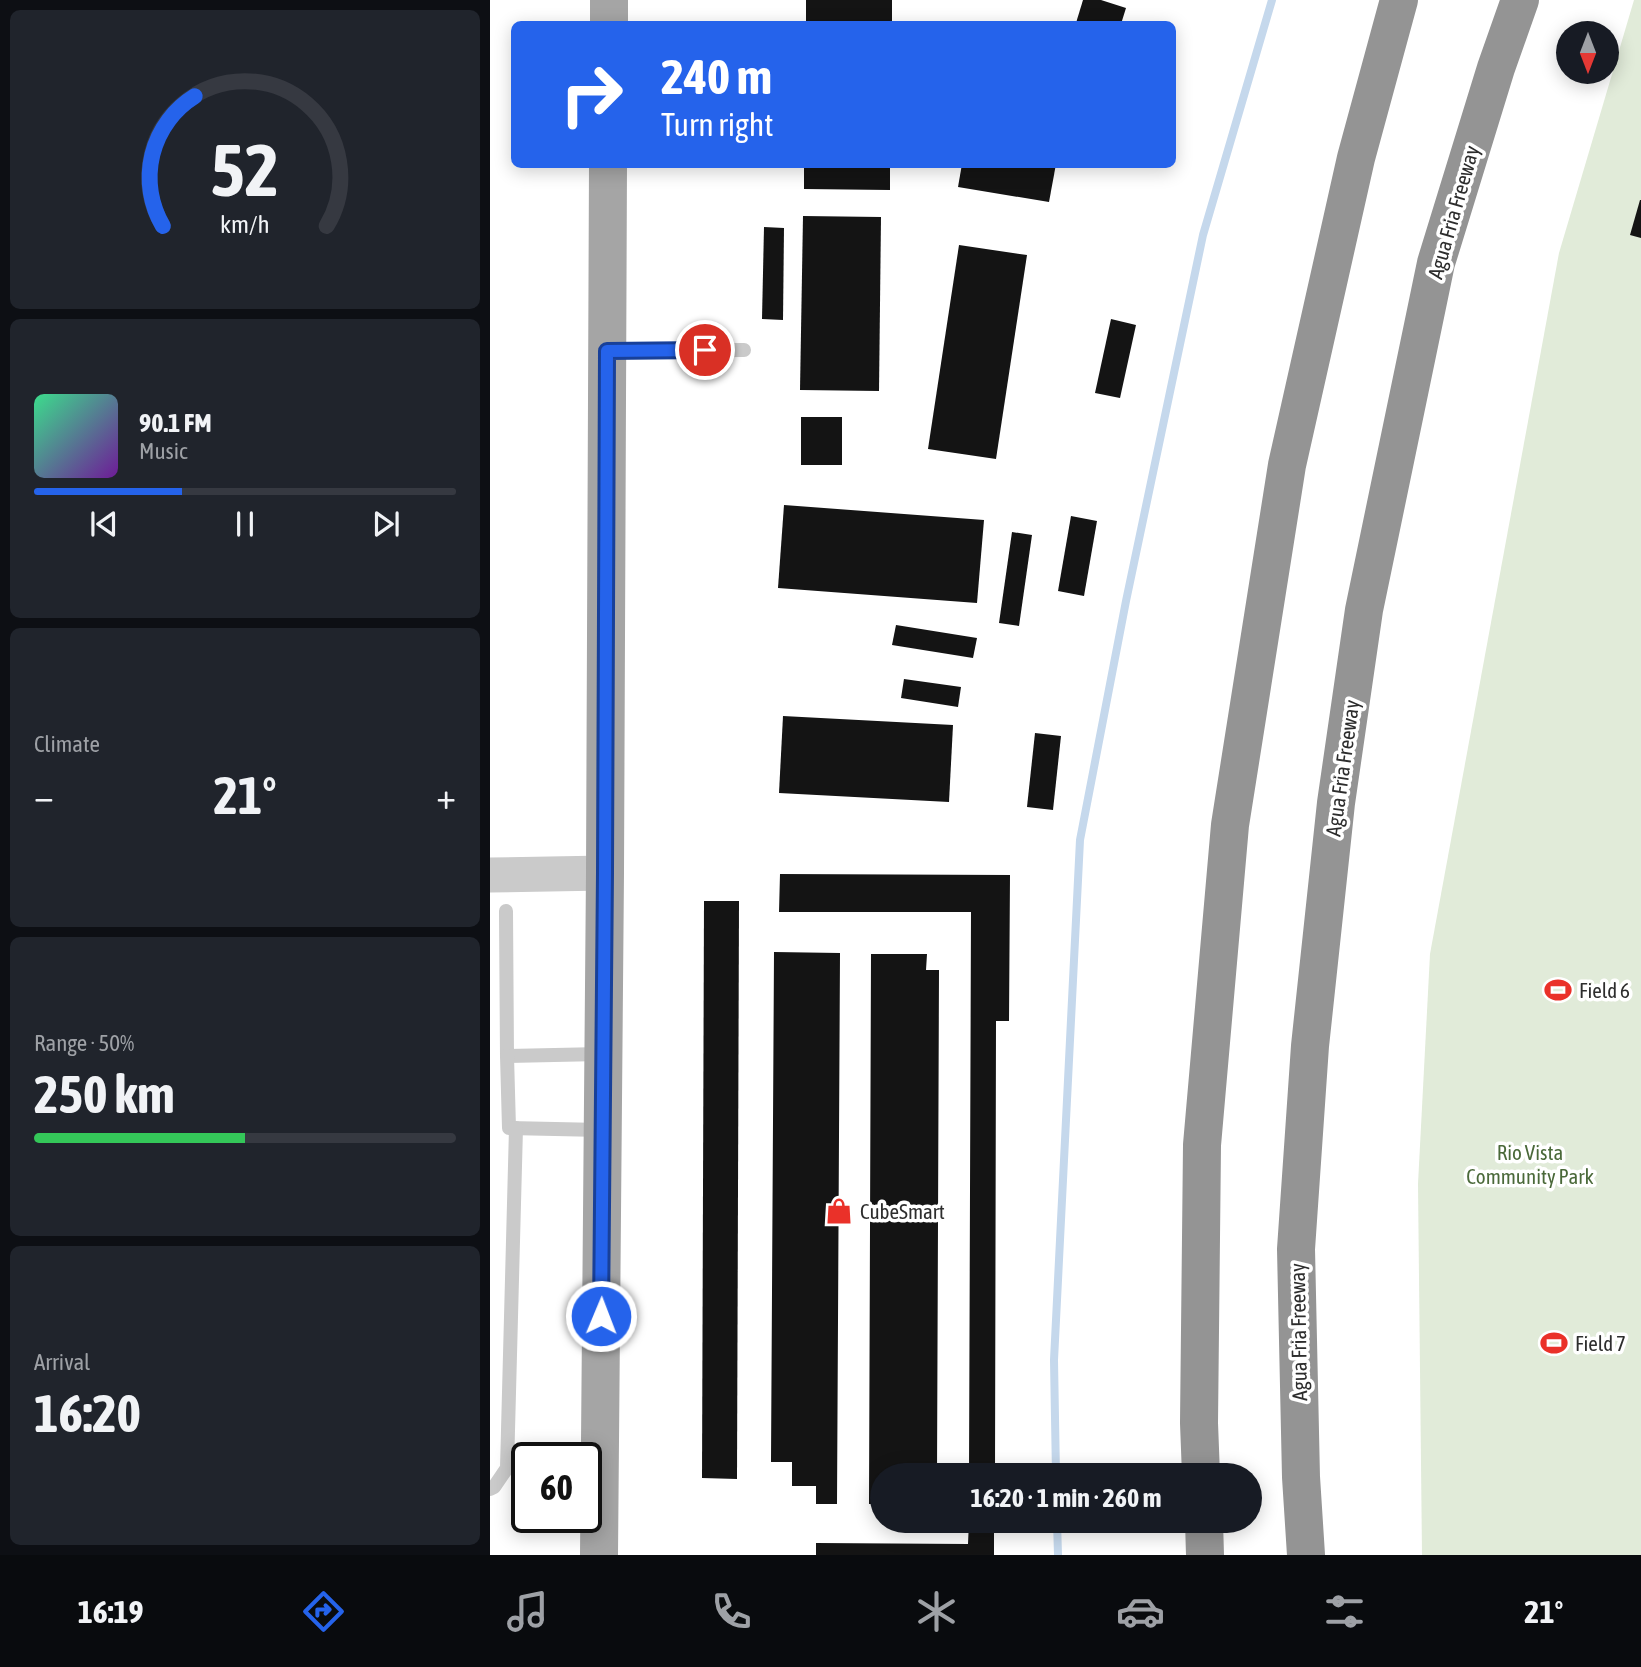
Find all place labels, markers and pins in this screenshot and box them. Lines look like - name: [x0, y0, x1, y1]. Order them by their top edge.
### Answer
- pin: [675, 320, 735, 380]
- sports icon: Field 6: [1543, 975, 1573, 1005]
- place label: Field 6: [1579, 978, 1630, 1002]
- shop icon: CubeSmart: [824, 1196, 854, 1226]
- place label: CubeSmart: [860, 1199, 945, 1223]
- sports icon: Field 7: [1539, 1328, 1569, 1358]
- place label: Field 7: [1575, 1331, 1626, 1355]

